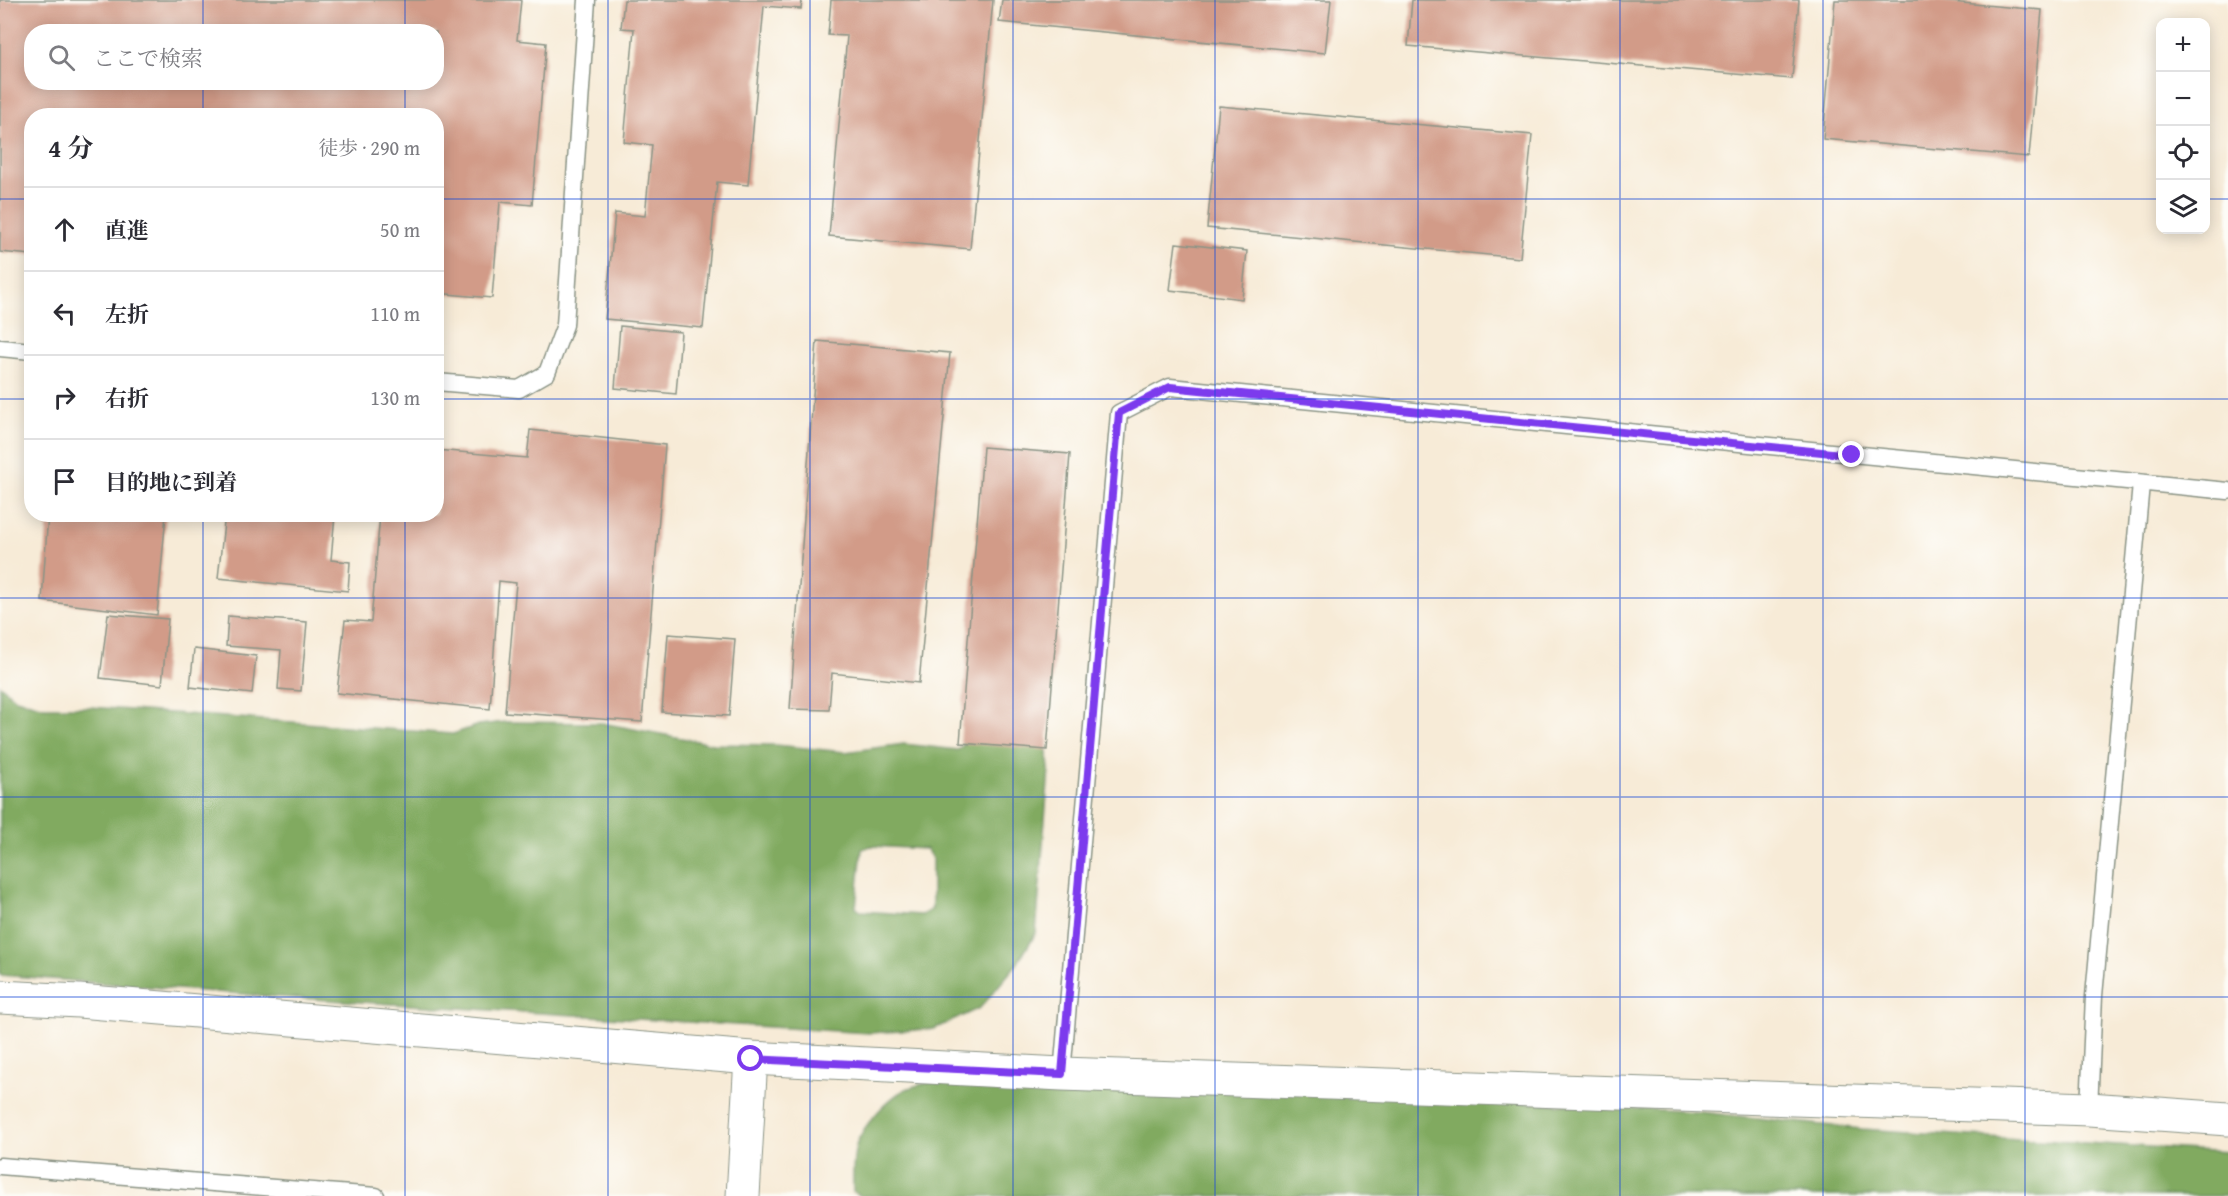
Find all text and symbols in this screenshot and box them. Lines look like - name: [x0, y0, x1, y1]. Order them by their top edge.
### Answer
- map controls: [2156, 18, 2210, 234]
- button: +: [2156, 18, 2210, 72]
- search box: [24, 24, 444, 90]
- icon: search: [45, 41, 78, 74]
- text: ここで検索: [93, 42, 203, 74]
- button: −: [2156, 72, 2210, 126]
- button: locate: [2156, 126, 2210, 180]
- text: 4 分: [48, 128, 93, 167]
- text: 徒歩 · 290 m: [318, 133, 420, 162]
- button: layers: [2156, 180, 2210, 234]
- icon: ahead: [48, 213, 81, 246]
- text: 直進: [105, 214, 149, 246]
- text: 50 m: [380, 215, 420, 244]
- icon: left: [48, 297, 81, 330]
- text: 左折: [105, 298, 149, 330]
- text: 110 m: [370, 299, 420, 328]
- icon: right: [48, 381, 81, 414]
- text: 右折: [105, 382, 149, 414]
- text: 130 m: [370, 383, 420, 412]
- route end: [1838, 441, 1864, 467]
- icon: arrive: [48, 465, 81, 498]
- text: 目的地に到着: [105, 466, 237, 498]
- route start: [737, 1045, 763, 1071]

